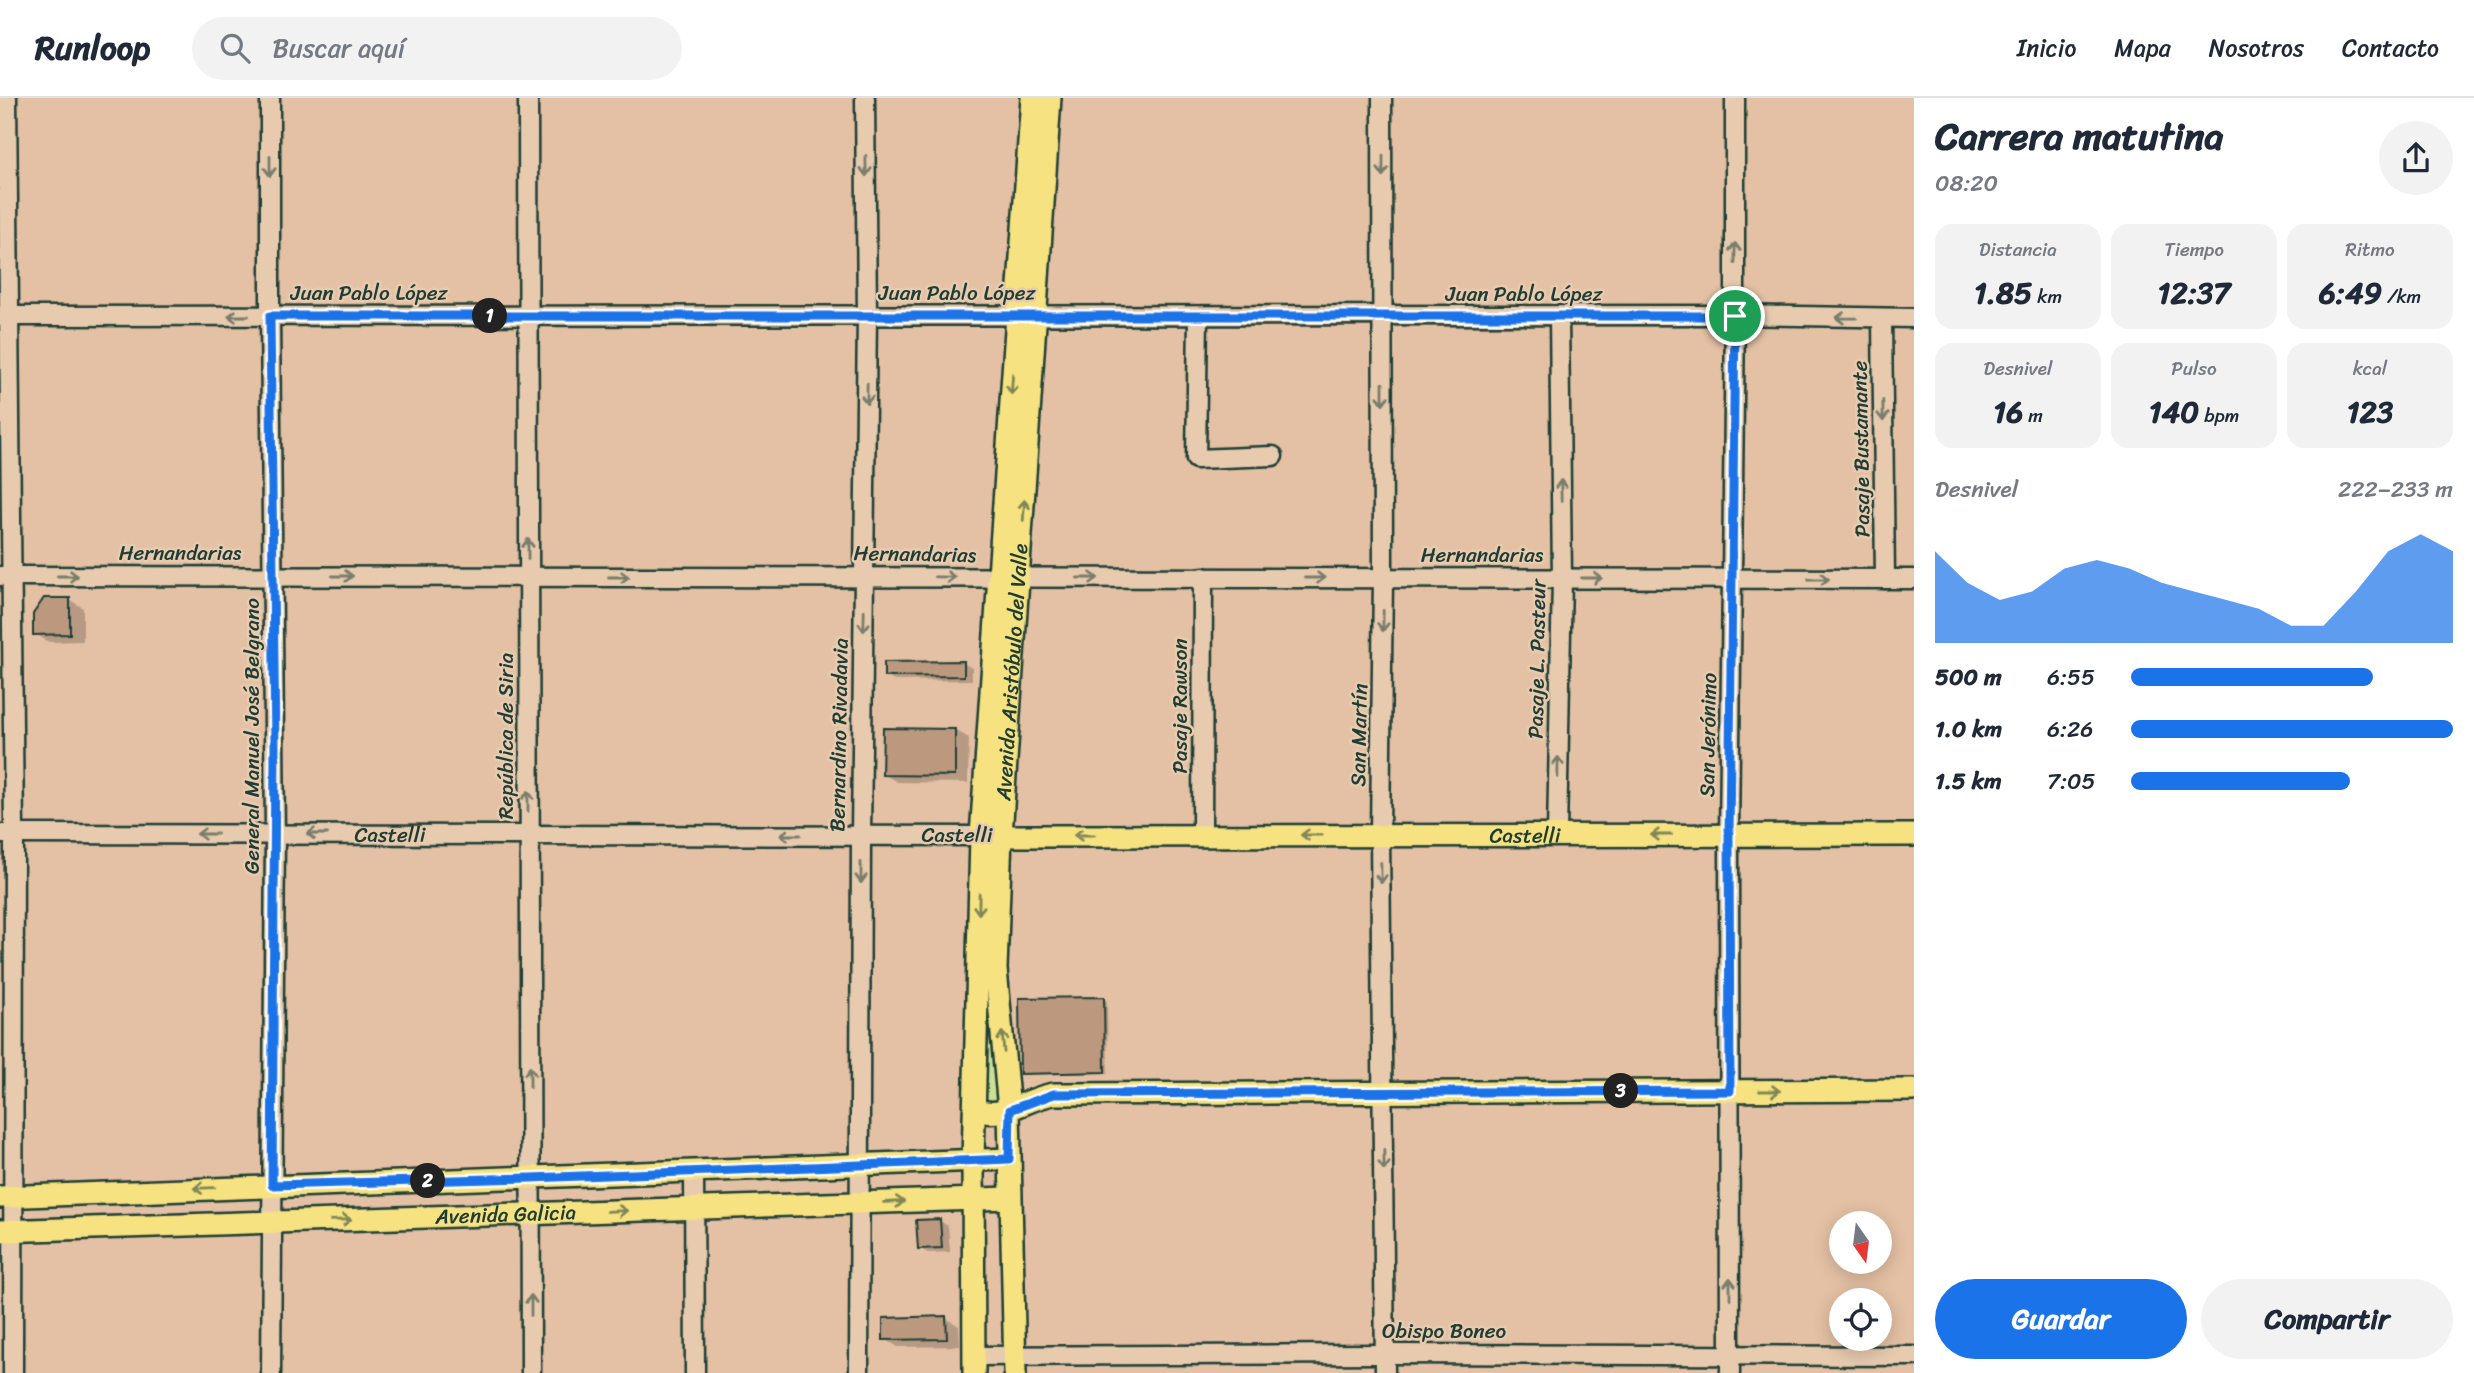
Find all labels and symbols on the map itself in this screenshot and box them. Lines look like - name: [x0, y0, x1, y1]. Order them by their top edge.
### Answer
- one-way arrow: [263, 154, 277, 177]
- one-way arrow: [859, 154, 873, 177]
- one-way arrow: [1376, 154, 1390, 177]
- one-way arrow: [1728, 242, 1742, 265]
- street label: Juan Pablo López: [290, 274, 448, 312]
- street label: Juan Pablo López: [878, 274, 1036, 312]
- street label: Juan Pablo López: [1445, 275, 1603, 313]
- pin: [1705, 286, 1765, 346]
- pin: 1: [472, 298, 508, 333]
- one-way arrow: [226, 309, 249, 323]
- one-way arrow: [1835, 311, 1858, 324]
- street label: Pasaje Bustamante: [1840, 360, 1882, 538]
- one-way arrow: [1005, 372, 1018, 395]
- one-way arrow: [860, 382, 873, 405]
- one-way arrow: [1376, 382, 1390, 405]
- one-way arrow: [1876, 399, 1890, 422]
- one-way arrow: [1554, 479, 1568, 502]
- one-way arrow: [1018, 499, 1031, 521]
- street label: Hernandarias: [119, 534, 242, 572]
- street label: Hernandarias: [853, 534, 977, 574]
- street label: Hernandarias: [1421, 536, 1544, 574]
- one-way arrow: [521, 538, 535, 561]
- street label: Avenida Aristóbulo del Valle: [984, 543, 1039, 803]
- one-way arrow: [56, 569, 79, 583]
- one-way arrow: [331, 570, 354, 583]
- one-way arrow: [607, 570, 630, 584]
- one-way arrow: [933, 570, 956, 584]
- one-way arrow: [1076, 571, 1099, 585]
- one-way arrow: [1303, 571, 1326, 585]
- one-way arrow: [1580, 571, 1603, 585]
- one-way arrow: [1807, 572, 1830, 585]
- street label: Pasaje L. Pasteur: [1517, 577, 1557, 739]
- street label: General Manuel José Belgrano: [233, 598, 271, 874]
- one-way arrow: [857, 609, 871, 632]
- one-way arrow: [1376, 609, 1390, 632]
- street label: Bernardino Rivadavia: [818, 637, 860, 832]
- street label: Pasaje Rawson: [1161, 638, 1199, 774]
- street label: República de Siria: [487, 652, 525, 819]
- street label: San Jerónimo: [1688, 672, 1728, 798]
- street label: San Martín: [1339, 683, 1379, 787]
- one-way arrow: [1552, 755, 1565, 778]
- one-way arrow: [521, 790, 535, 813]
- street label: Castelli: [354, 816, 427, 854]
- street label: Castelli: [921, 816, 994, 854]
- street label: Castelli: [1489, 816, 1562, 854]
- one-way arrow: [196, 827, 219, 841]
- one-way arrow: [306, 827, 329, 841]
- one-way arrow: [779, 828, 802, 842]
- one-way arrow: [1072, 828, 1095, 842]
- one-way arrow: [1300, 828, 1323, 842]
- one-way arrow: [1650, 828, 1673, 842]
- one-way arrow: [854, 861, 868, 884]
- one-way arrow: [1374, 861, 1387, 884]
- one-way arrow: [972, 892, 986, 915]
- one-way arrow: [996, 1031, 1009, 1054]
- one-way arrow: [523, 1066, 537, 1089]
- pin: 3: [1604, 1074, 1638, 1108]
- one-way arrow: [1758, 1084, 1781, 1098]
- one-way arrow: [1377, 1148, 1391, 1171]
- pin: 2: [410, 1164, 446, 1198]
- one-way arrow: [193, 1182, 216, 1195]
- street label: Avenida Galicia: [434, 1193, 577, 1236]
- one-way arrow: [882, 1195, 905, 1208]
- one-way arrow: [606, 1205, 629, 1218]
- north arrow: [1829, 1211, 1892, 1274]
- one-way arrow: [329, 1213, 352, 1226]
- one-way arrow: [1723, 1276, 1737, 1299]
- one-way arrow: [524, 1294, 538, 1317]
- street label: Obispo Boneo: [1382, 1312, 1506, 1350]

